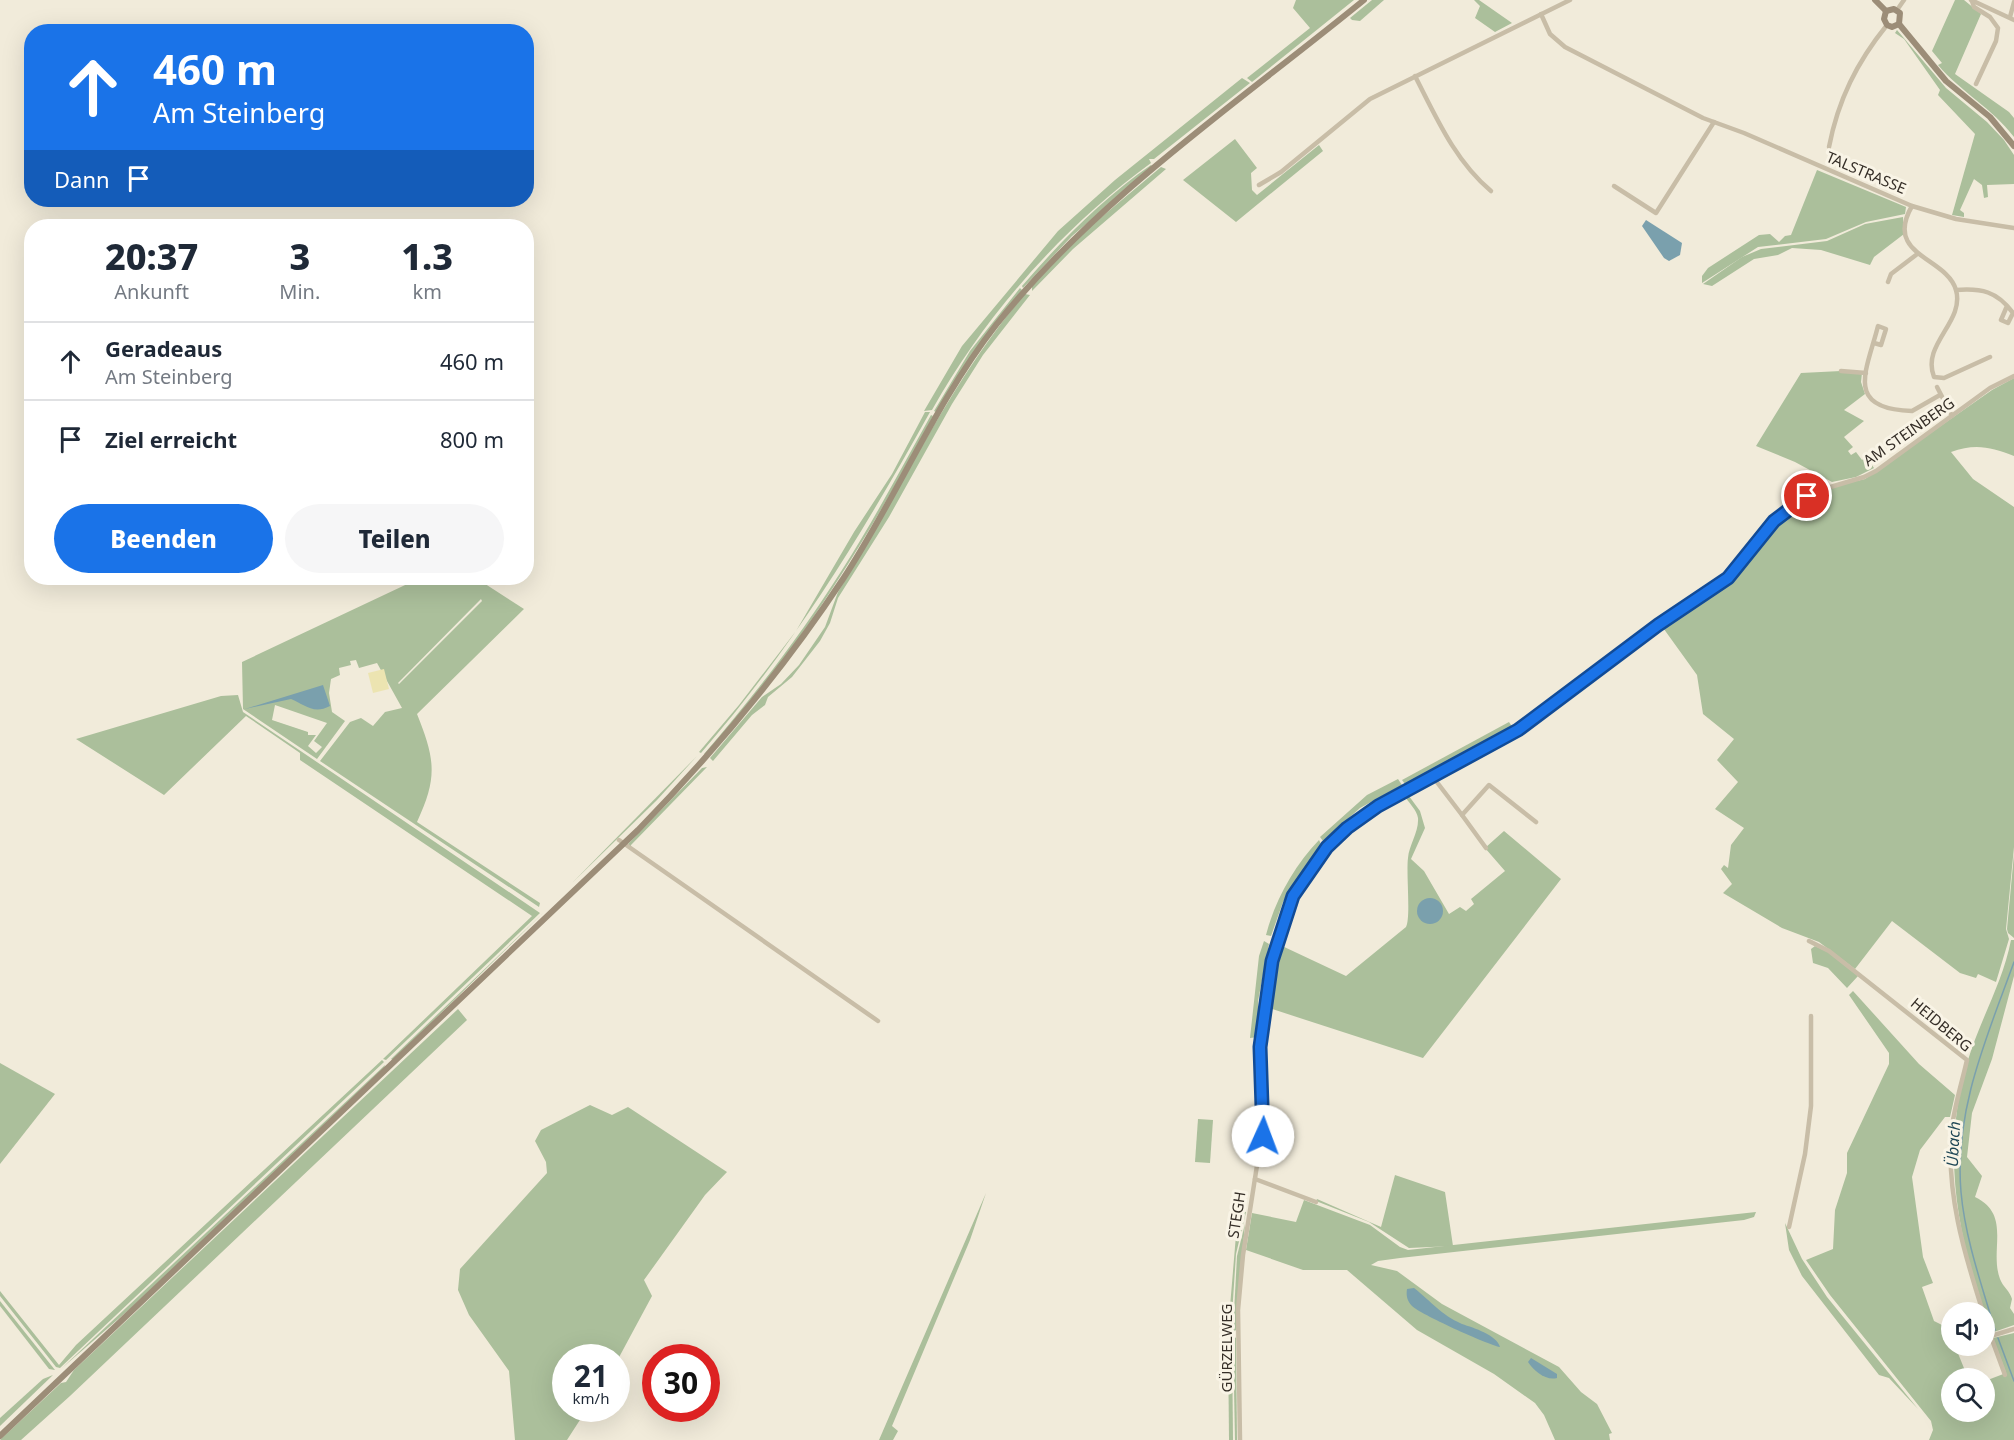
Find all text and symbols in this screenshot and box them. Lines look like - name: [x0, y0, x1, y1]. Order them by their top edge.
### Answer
- text: 460 m: [153, 40, 277, 97]
- icon: ahead: [54, 48, 132, 126]
- text: Am Steinberg: [153, 94, 325, 131]
- street label: TALSTRASSE: [1823, 146, 1909, 198]
- icon: arrive: [122, 162, 155, 195]
- text: Dann: [54, 164, 110, 194]
- text: 20:37: [105, 232, 198, 281]
- text: 3: [289, 232, 310, 281]
- text: 1.3: [401, 232, 453, 281]
- text: Ankunft: [114, 278, 189, 305]
- text: Min.: [279, 278, 320, 305]
- text: km: [412, 278, 442, 305]
- text: Geradeaus: [105, 333, 222, 363]
- icon: ahead: [54, 345, 87, 378]
- text: 460 m: [440, 346, 504, 376]
- text: Am Steinberg: [105, 363, 233, 390]
- street label: AM STEINBERG: [1859, 392, 1958, 470]
- icon: arrive: [54, 423, 87, 456]
- text: Ziel erreicht: [105, 424, 237, 454]
- text: 800 m: [440, 424, 504, 454]
- pin: [1781, 470, 1832, 521]
- icon: arrive: [1790, 479, 1823, 512]
- button: Beenden: [54, 504, 273, 573]
- button: Teilen: [285, 504, 504, 573]
- street label: HEIDBERG: [1907, 993, 1976, 1056]
- position arrow: [1231, 1104, 1295, 1168]
- water label: Übach: [1941, 1121, 1965, 1167]
- street label: STEGH: [1222, 1190, 1250, 1240]
- map controls: [1941, 1302, 1995, 1422]
- button: sound: [1941, 1302, 1995, 1356]
- street label: GÜRZELWEG: [1216, 1304, 1236, 1392]
- speed limit sign: 30: [642, 1344, 720, 1422]
- text: 21: [574, 1355, 608, 1396]
- button: search: [1941, 1368, 1995, 1422]
- text: km/h: [573, 1388, 609, 1408]

